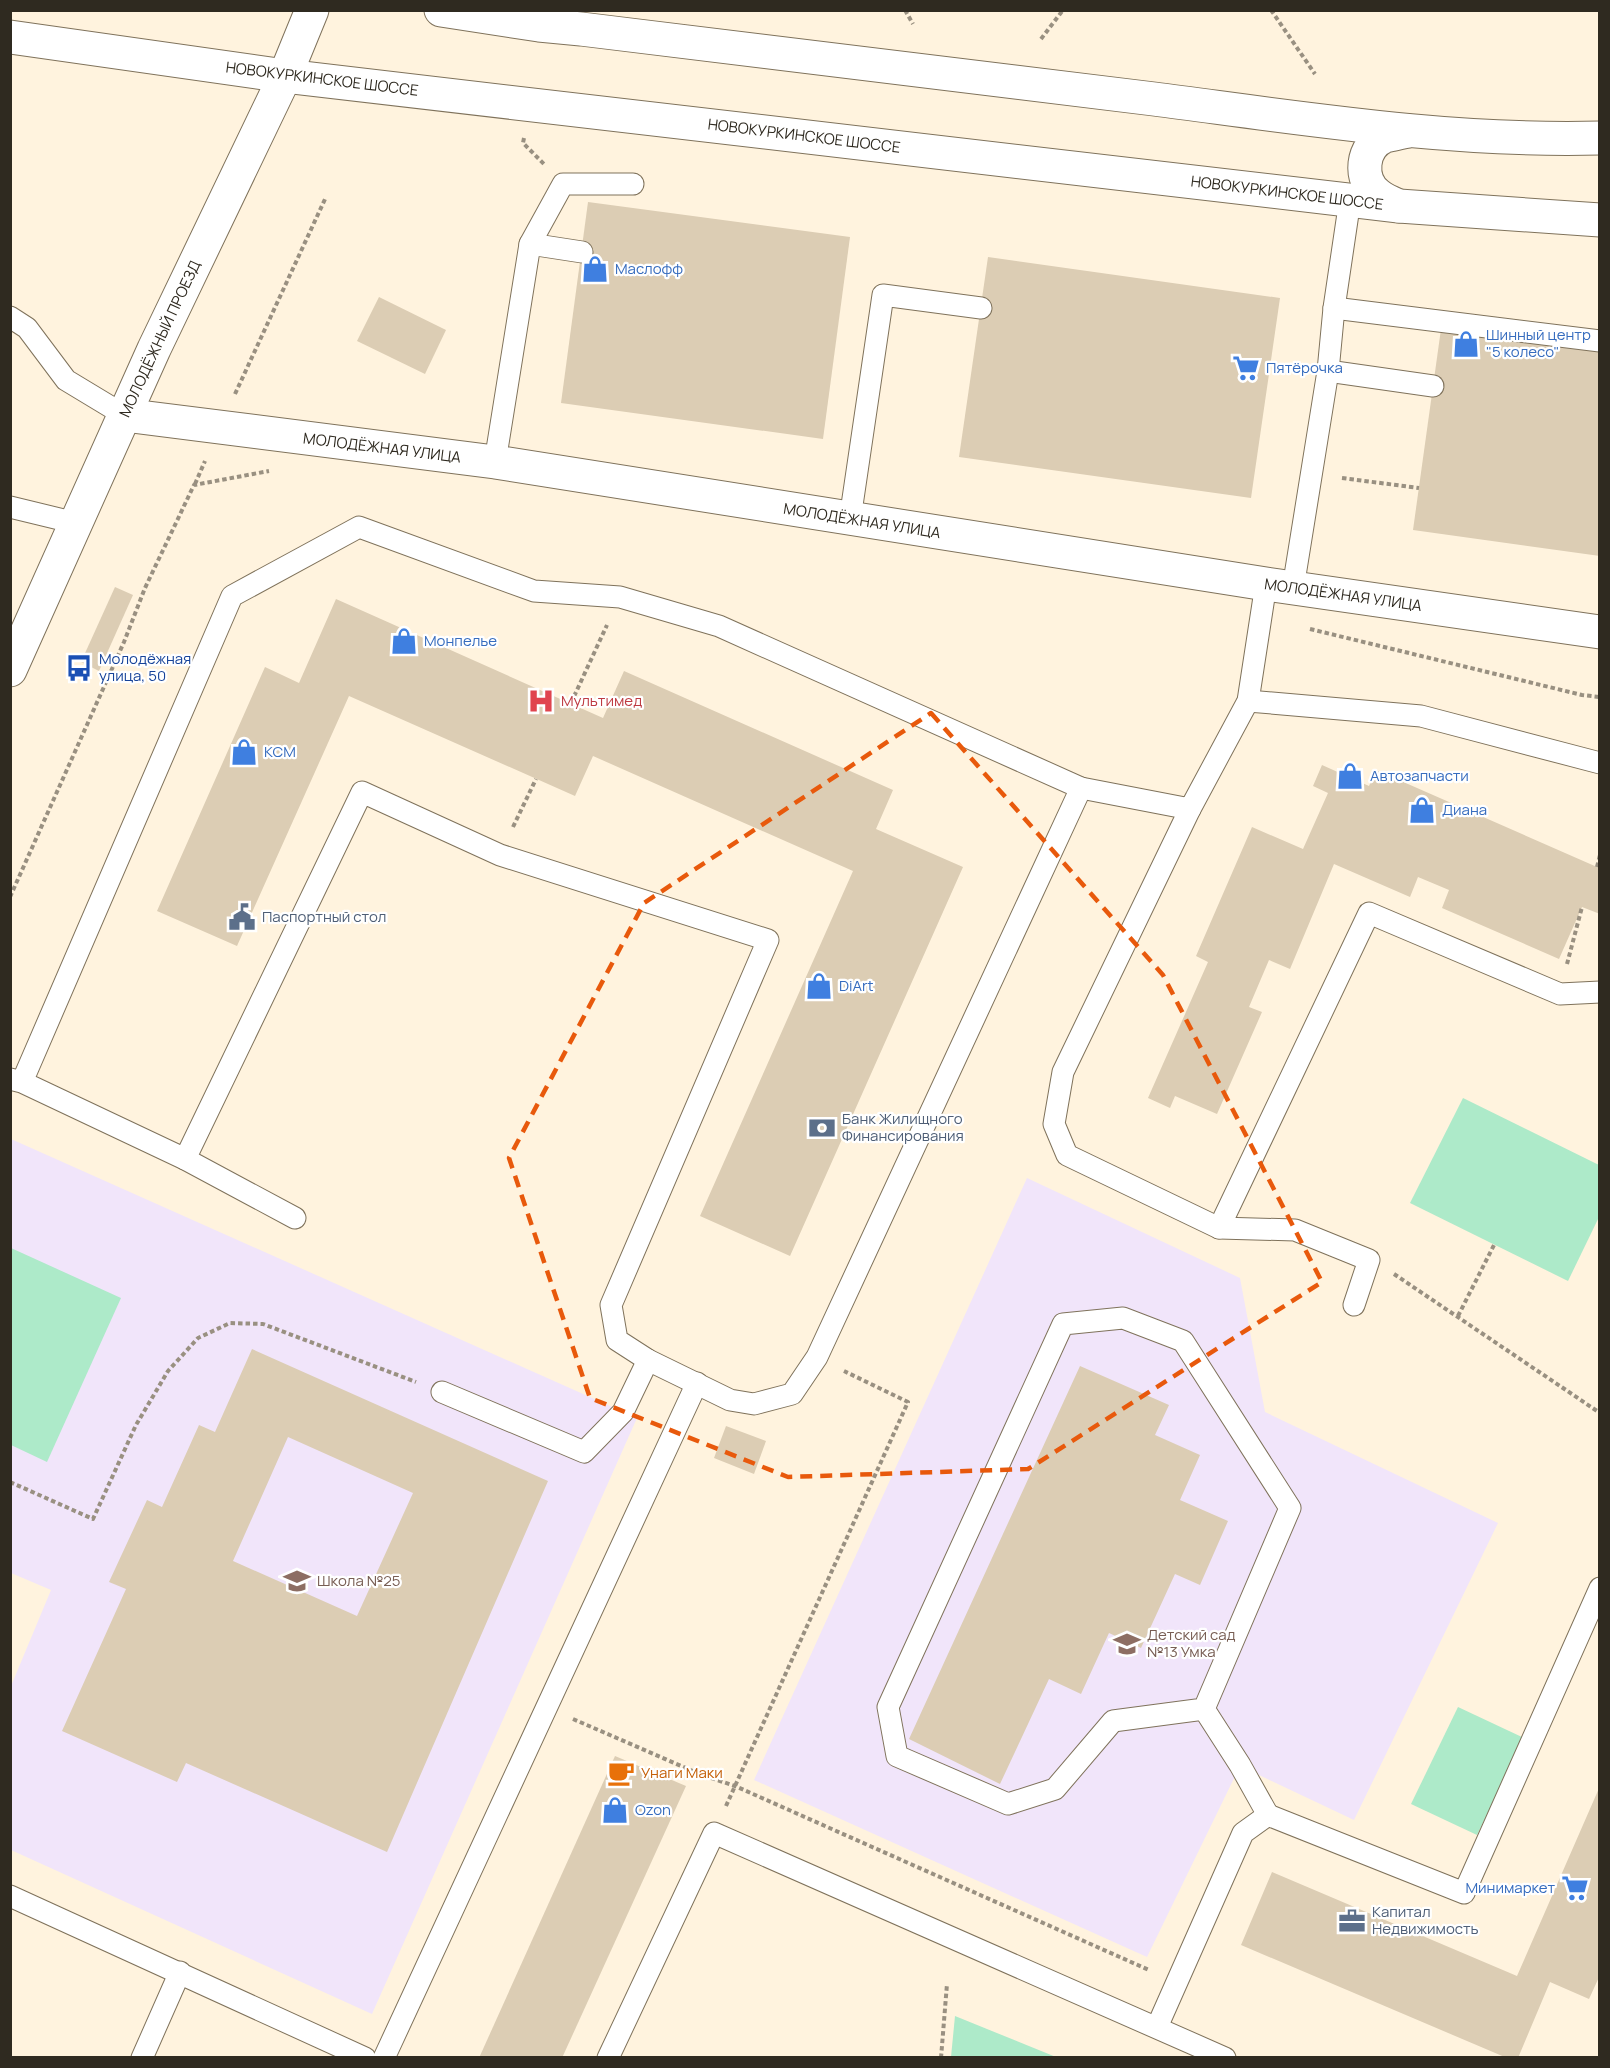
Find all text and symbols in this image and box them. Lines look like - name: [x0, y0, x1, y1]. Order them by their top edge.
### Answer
- street label: НОВОКУРКИНСКОЕ ШОССЕ: [225, 56, 420, 101]
- street label: НОВОКУРКИНСКОЕ ШОССЕ: [707, 113, 902, 158]
- street label: НОВОКУРКИНСКОЕ ШОССЕ: [1190, 170, 1385, 215]
- shop icon: Маслофф: [580, 254, 610, 284]
- street label: МОЛОДЁЖНЫЙ ПРОЕЗД: [114, 257, 205, 421]
- place label: Маслофф: [615, 258, 683, 279]
- place label: Шинный центр "5 колесо": [1486, 324, 1591, 362]
- shop icon: Шинный центр "5 колесо": [1451, 329, 1481, 359]
- supermarket icon: Пятёрочка: [1231, 353, 1261, 383]
- place label: Пятёрочка: [1266, 357, 1343, 378]
- street label: МОЛОДЁЖНАЯ УЛИЦА: [302, 427, 463, 468]
- street label: МОЛОДЁЖНАЯ УЛИЦА: [782, 498, 943, 543]
- street label: МОЛОДЁЖНАЯ УЛИЦА: [1263, 573, 1424, 616]
- shop icon: Монпелье: [389, 626, 419, 656]
- place label: Монпелье: [424, 630, 497, 651]
- place label: Молодёжная улица, 50: [99, 648, 191, 686]
- bus stop icon: Молодёжная улица, 50: [64, 653, 94, 683]
- hospital icon: Мультимед: [526, 686, 556, 716]
- place label: Мультимед: [561, 690, 642, 711]
- shop icon: КСМ: [229, 737, 259, 767]
- place label: КСМ: [264, 741, 296, 762]
- shop icon: Автозапчасти: [1335, 761, 1365, 791]
- place label: Автозапчасти: [1370, 765, 1469, 786]
- shop icon: Диана: [1407, 795, 1437, 825]
- place label: Диана: [1442, 799, 1487, 820]
- public building icon: Паспортный стол: [227, 902, 257, 932]
- place label: Паспортный стол: [262, 906, 386, 927]
- shop icon: DiArt: [804, 971, 834, 1001]
- place label: DiArt: [839, 975, 874, 996]
- place label: Банк Жилищного Финансирования: [842, 1108, 964, 1146]
- bank icon: Банк Жилищного Финансирования: [807, 1113, 837, 1143]
- school or university icon: Школа №25: [282, 1566, 312, 1596]
- place label: Школа №25: [317, 1570, 401, 1591]
- place label: Детский сад №13 Умка: [1147, 1624, 1236, 1662]
- school or university icon: Детский сад №13 Умка: [1112, 1629, 1142, 1659]
- cafe icon: Унаги Маки: [606, 1758, 636, 1788]
- place label: Унаги Маки: [641, 1762, 723, 1783]
- shop icon: Ozon: [600, 1795, 630, 1825]
- place label: Ozon: [635, 1799, 671, 1820]
- supermarket icon: Минимаркет: [1560, 1873, 1590, 1903]
- place label: Минимаркет: [1465, 1877, 1555, 1898]
- place label: Капитал Недвижимость: [1372, 1901, 1479, 1939]
- office icon: Капитал Недвижимость: [1337, 1906, 1367, 1936]

